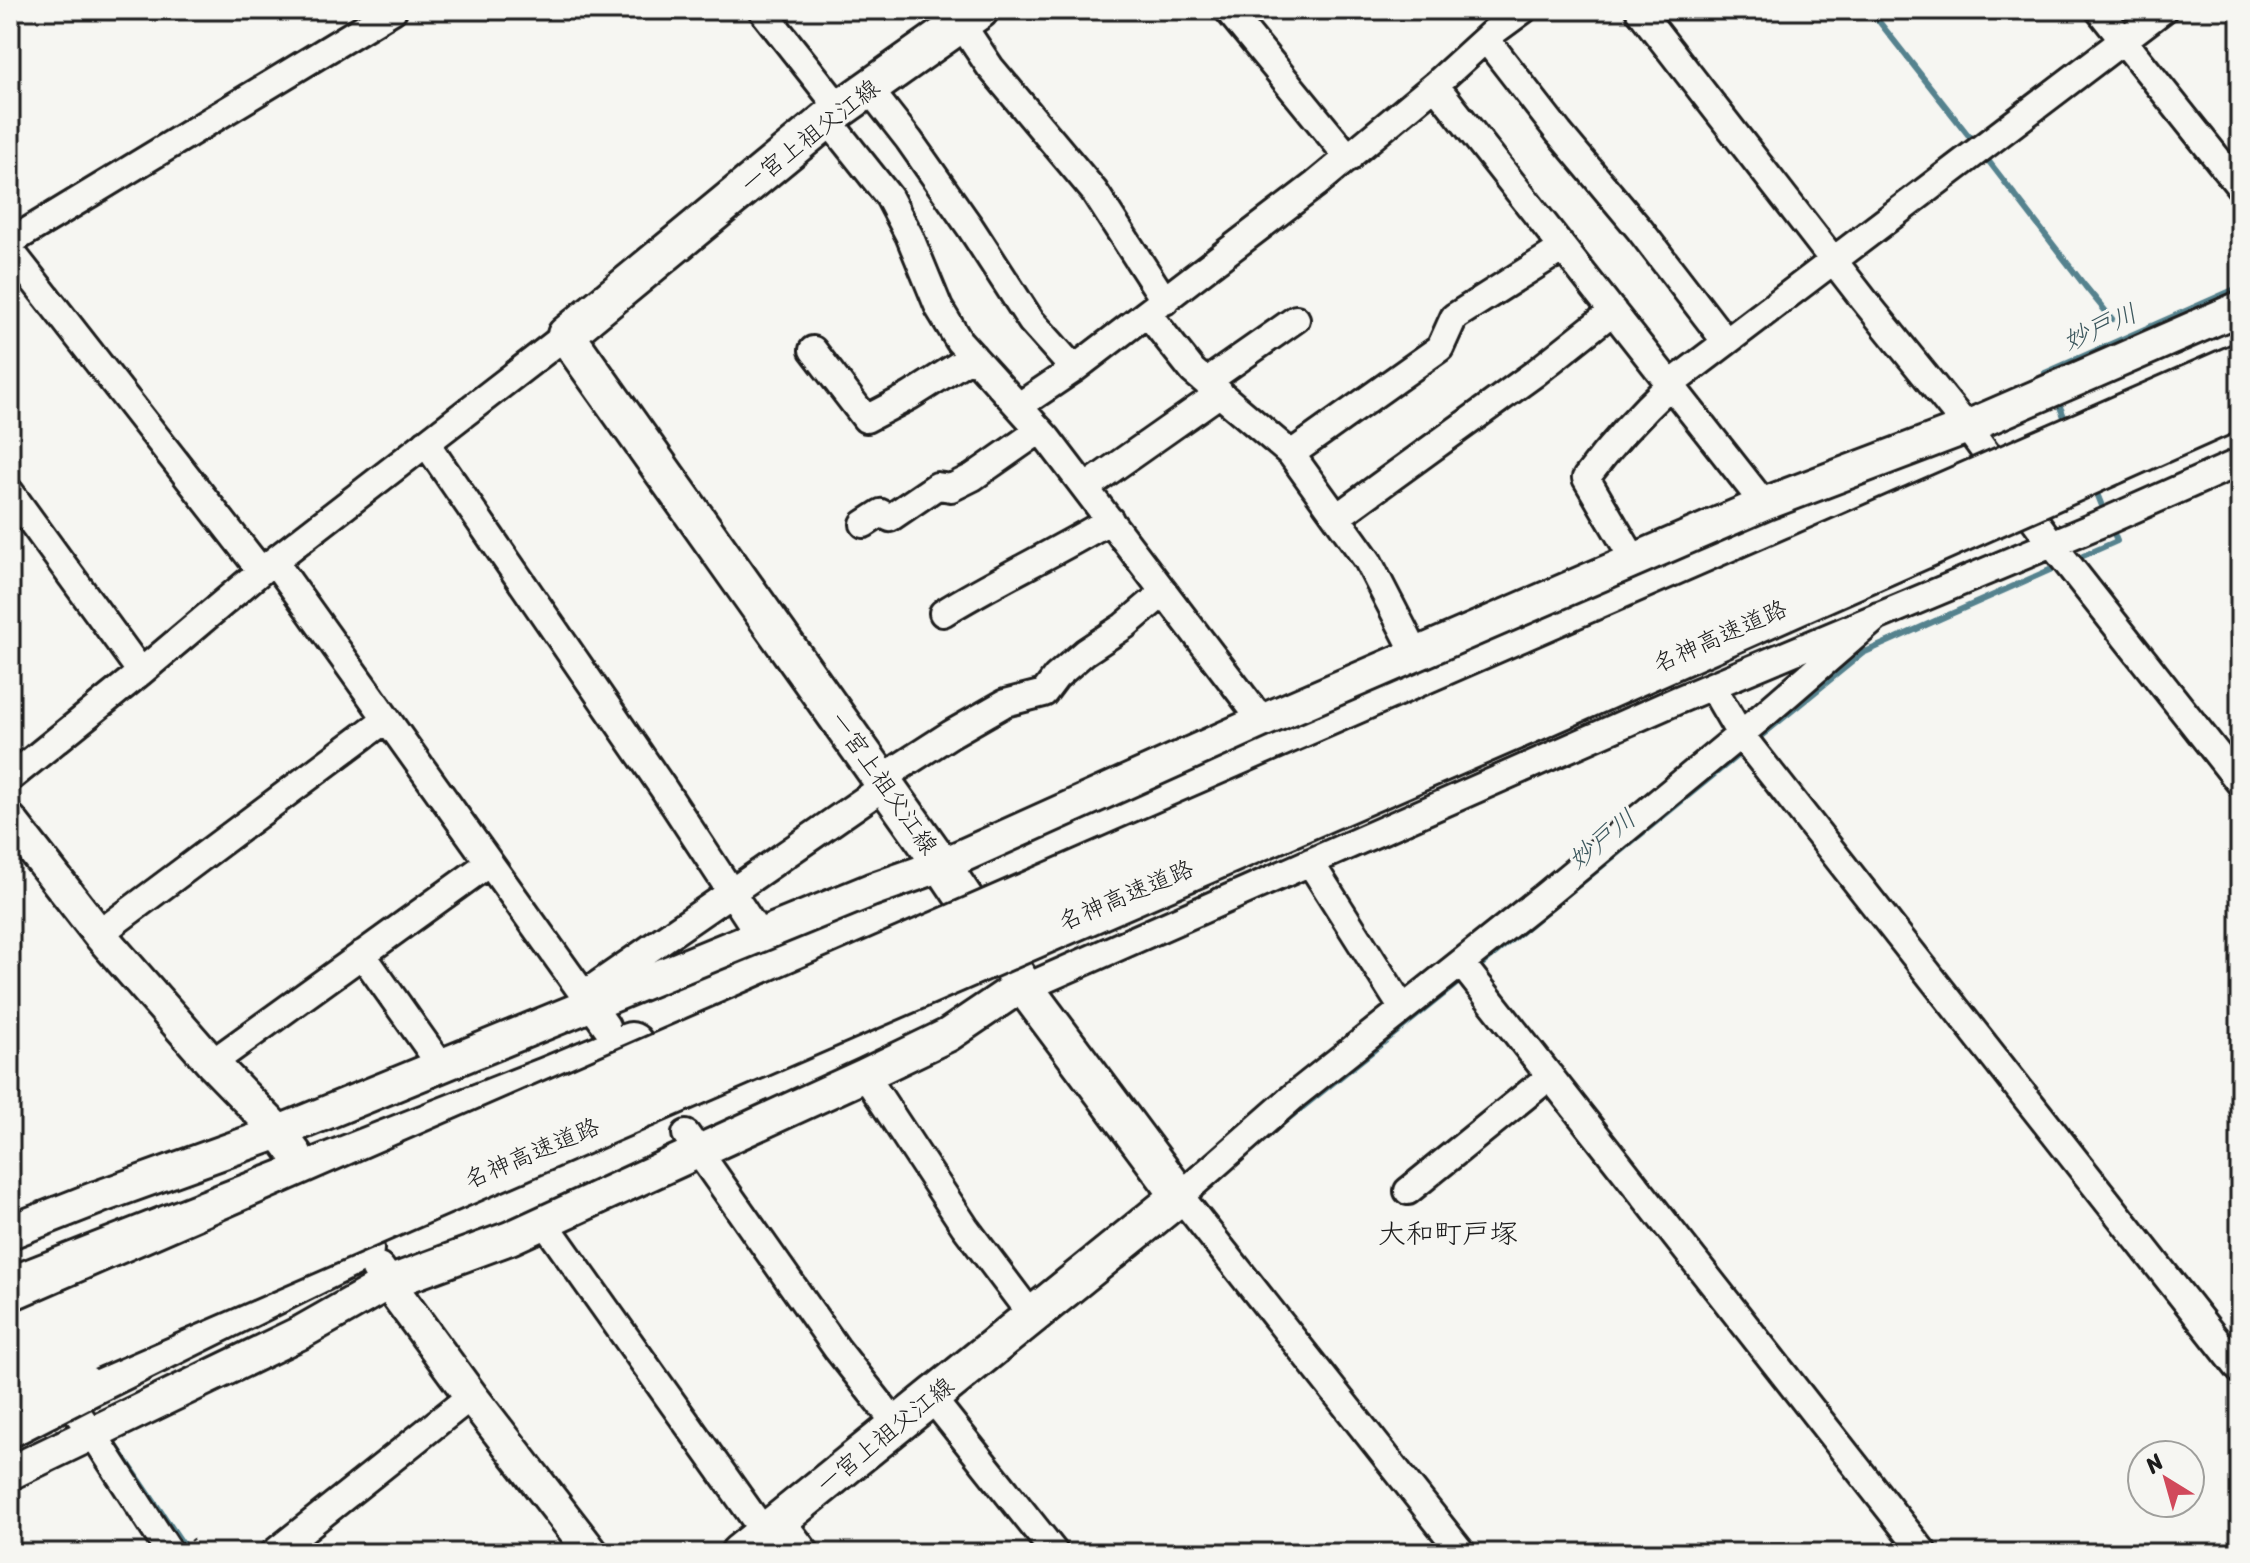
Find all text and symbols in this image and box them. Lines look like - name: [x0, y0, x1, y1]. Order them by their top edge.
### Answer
- street label: 一宮上祖父江線: [731, 68, 889, 204]
- water label: 妙戸川: [2055, 290, 2145, 364]
- street label: 名神高速道路: [1646, 588, 1794, 684]
- street label: 一宮上祖父江線: [819, 702, 949, 864]
- water label: 妙戸川: [1557, 797, 1647, 881]
- street label: 名神高速道路: [1052, 848, 1200, 942]
- street label: 名神高速道路: [458, 1106, 606, 1200]
- district label: 大和町戸塚: [1378, 1209, 1518, 1258]
- street label: 一宮上祖父江線: [807, 1366, 963, 1504]
- north arrow: [2126, 1439, 2206, 1519]
- text: N: [2136, 1443, 2173, 1484]

